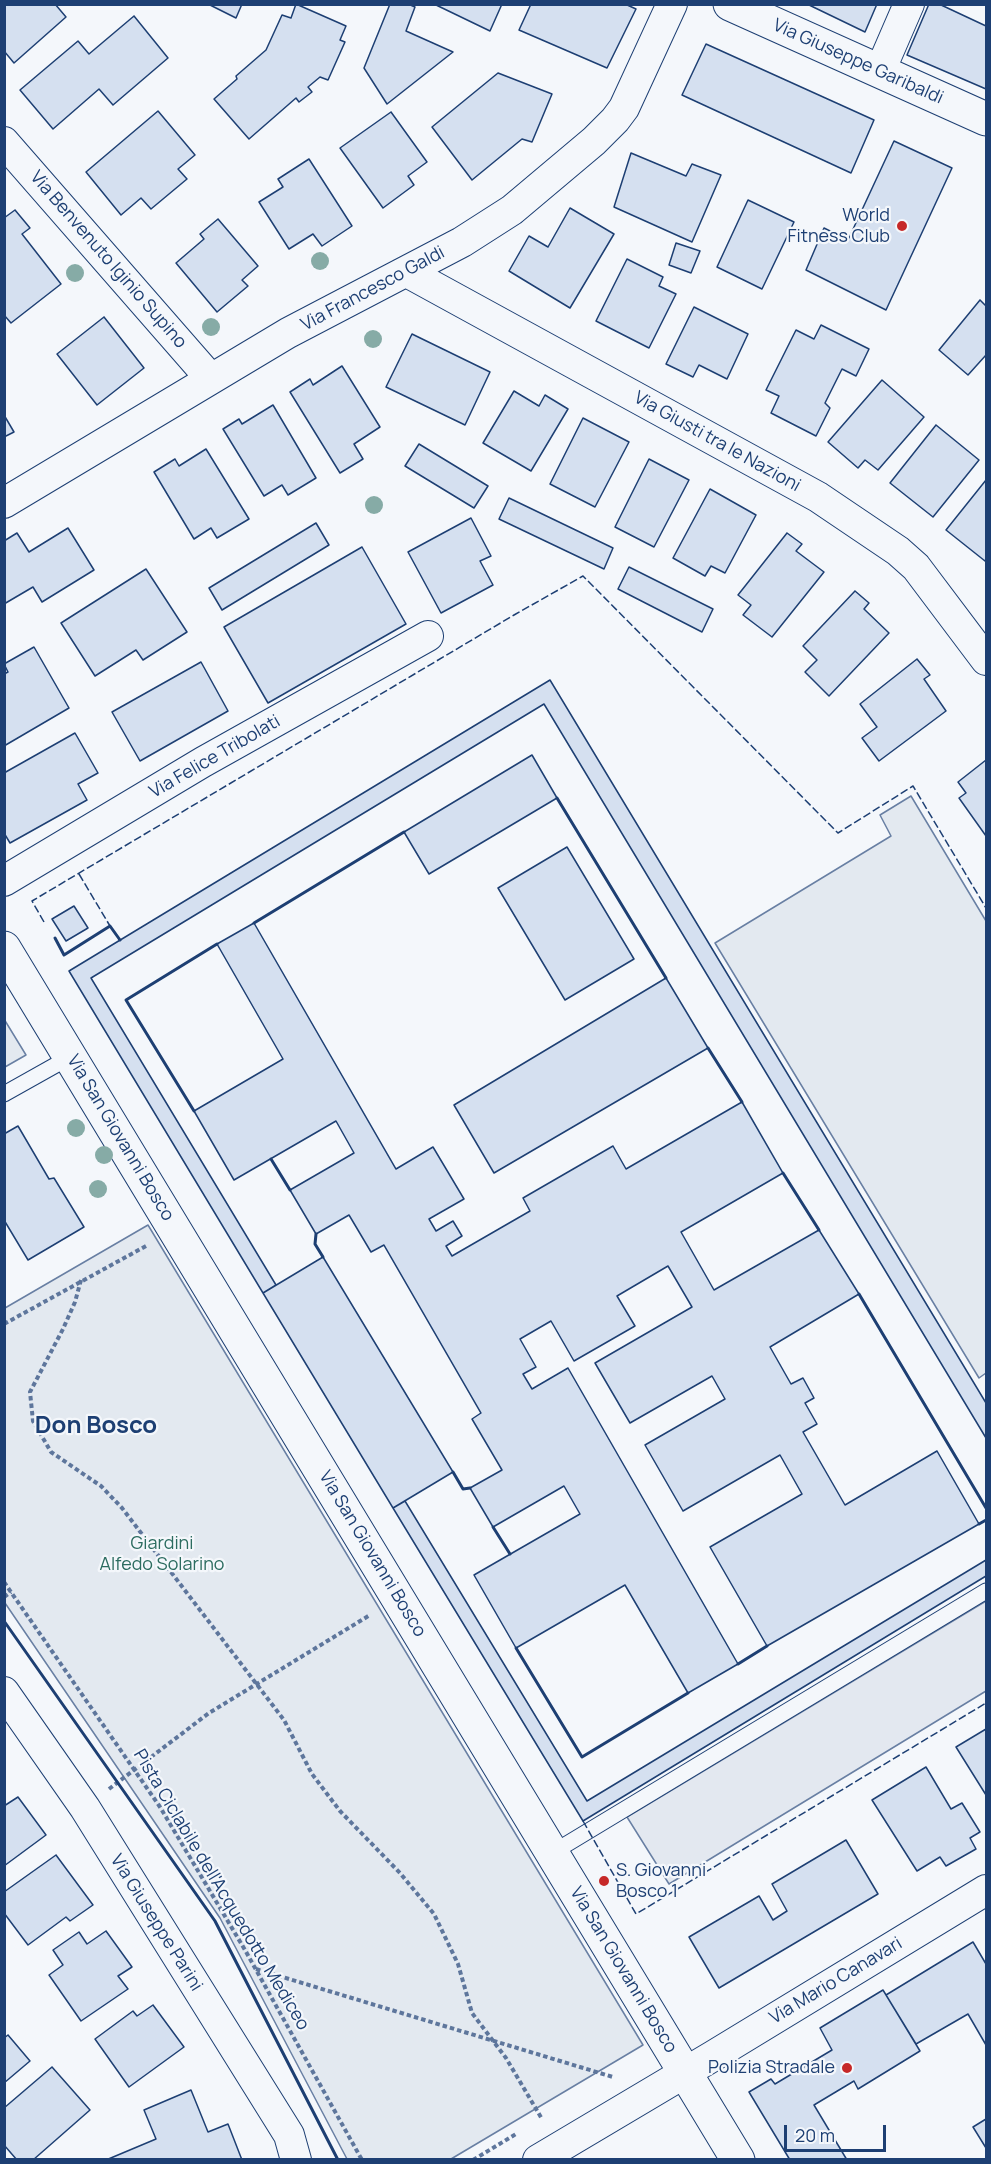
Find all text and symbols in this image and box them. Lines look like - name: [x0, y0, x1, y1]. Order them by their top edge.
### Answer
- street label: Via Giuseppe Garibaldi: [770, 15, 946, 109]
- street label: Via Benvenuto Iginio Supino: [25, 167, 191, 353]
- place label: World Fitness Club: [787, 205, 890, 248]
- marker: World Fitness Club: [895, 219, 909, 233]
- street label: Via Francesco Galdi: [298, 242, 448, 336]
- street label: Via Giusti tra le Nazioni: [630, 387, 804, 497]
- street label: Via Felice Tribolati: [146, 711, 284, 803]
- street label: Via San Giovanni Bosco: [62, 1051, 178, 1225]
- district label: Don Bosco: [35, 1412, 157, 1440]
- street label: Via San Giovanni Bosco: [314, 1467, 430, 1641]
- park label: Giardini Alfedo Solarino: [100, 1533, 224, 1576]
- street label: Pista Ciclabile dell'Acquedotto Mediceo: [128, 1746, 314, 2034]
- street label: Via Giuseppe Parini: [105, 1851, 207, 1995]
- place label: S. Giovanni Bosco 1: [616, 1860, 706, 1902]
- marker: S. Giovanni Bosco 1: [597, 1874, 611, 1888]
- street label: Via San Giovanni Bosco: [565, 1883, 681, 2057]
- street label: Via Mario Canavari: [766, 1933, 906, 2029]
- place label: Polizia Stradale: [708, 2057, 835, 2079]
- marker: Polizia Stradale: [840, 2061, 854, 2075]
- scale bar: [787, 2113, 889, 2151]
- text: 20 m: [795, 2123, 835, 2147]

